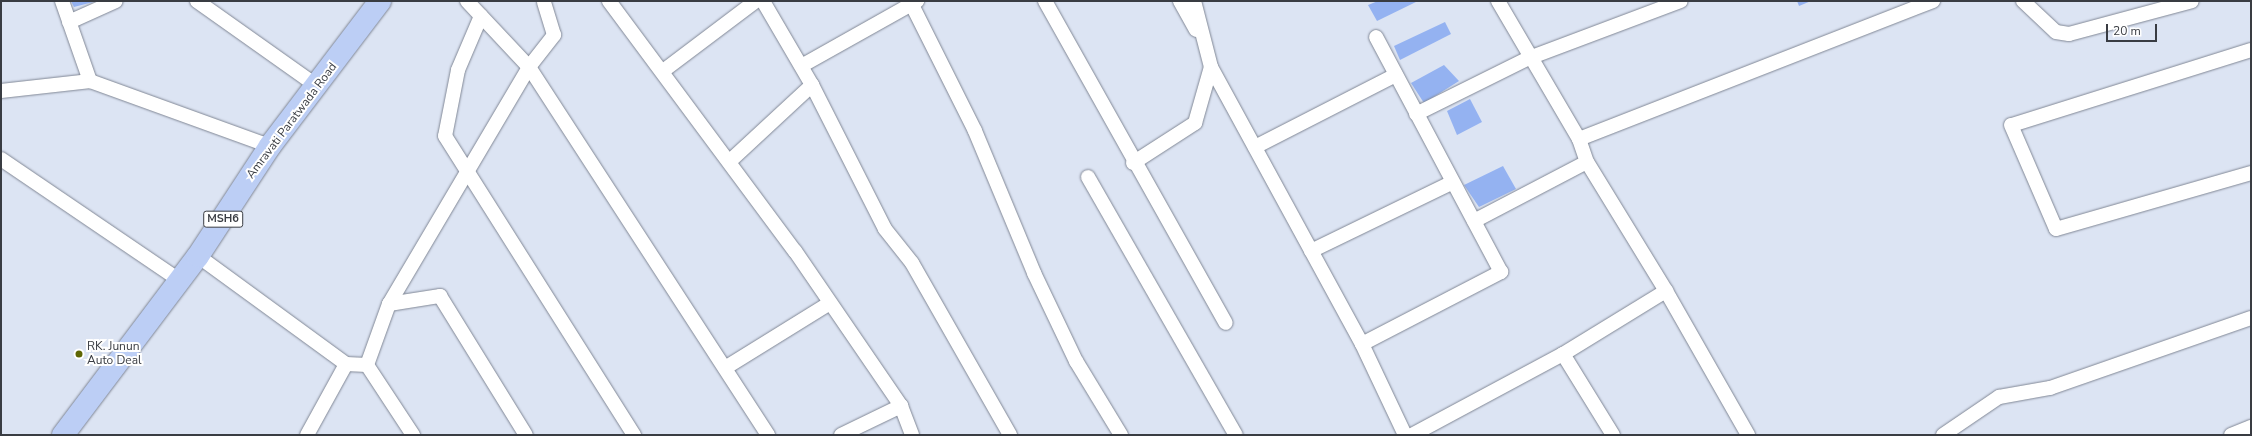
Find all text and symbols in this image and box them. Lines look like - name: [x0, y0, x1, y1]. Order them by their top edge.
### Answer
- scale bar: [2108, 16, 2159, 42]
- text: 20 m: [2113, 23, 2141, 39]
- street label: Amravati Paratwada Road: [244, 60, 340, 182]
- road number: MSH6: [203, 210, 243, 228]
- place label: RK. Junun Auto Deal: [87, 340, 142, 368]
- marker: RK. Junun Auto Deal: [74, 349, 84, 359]

